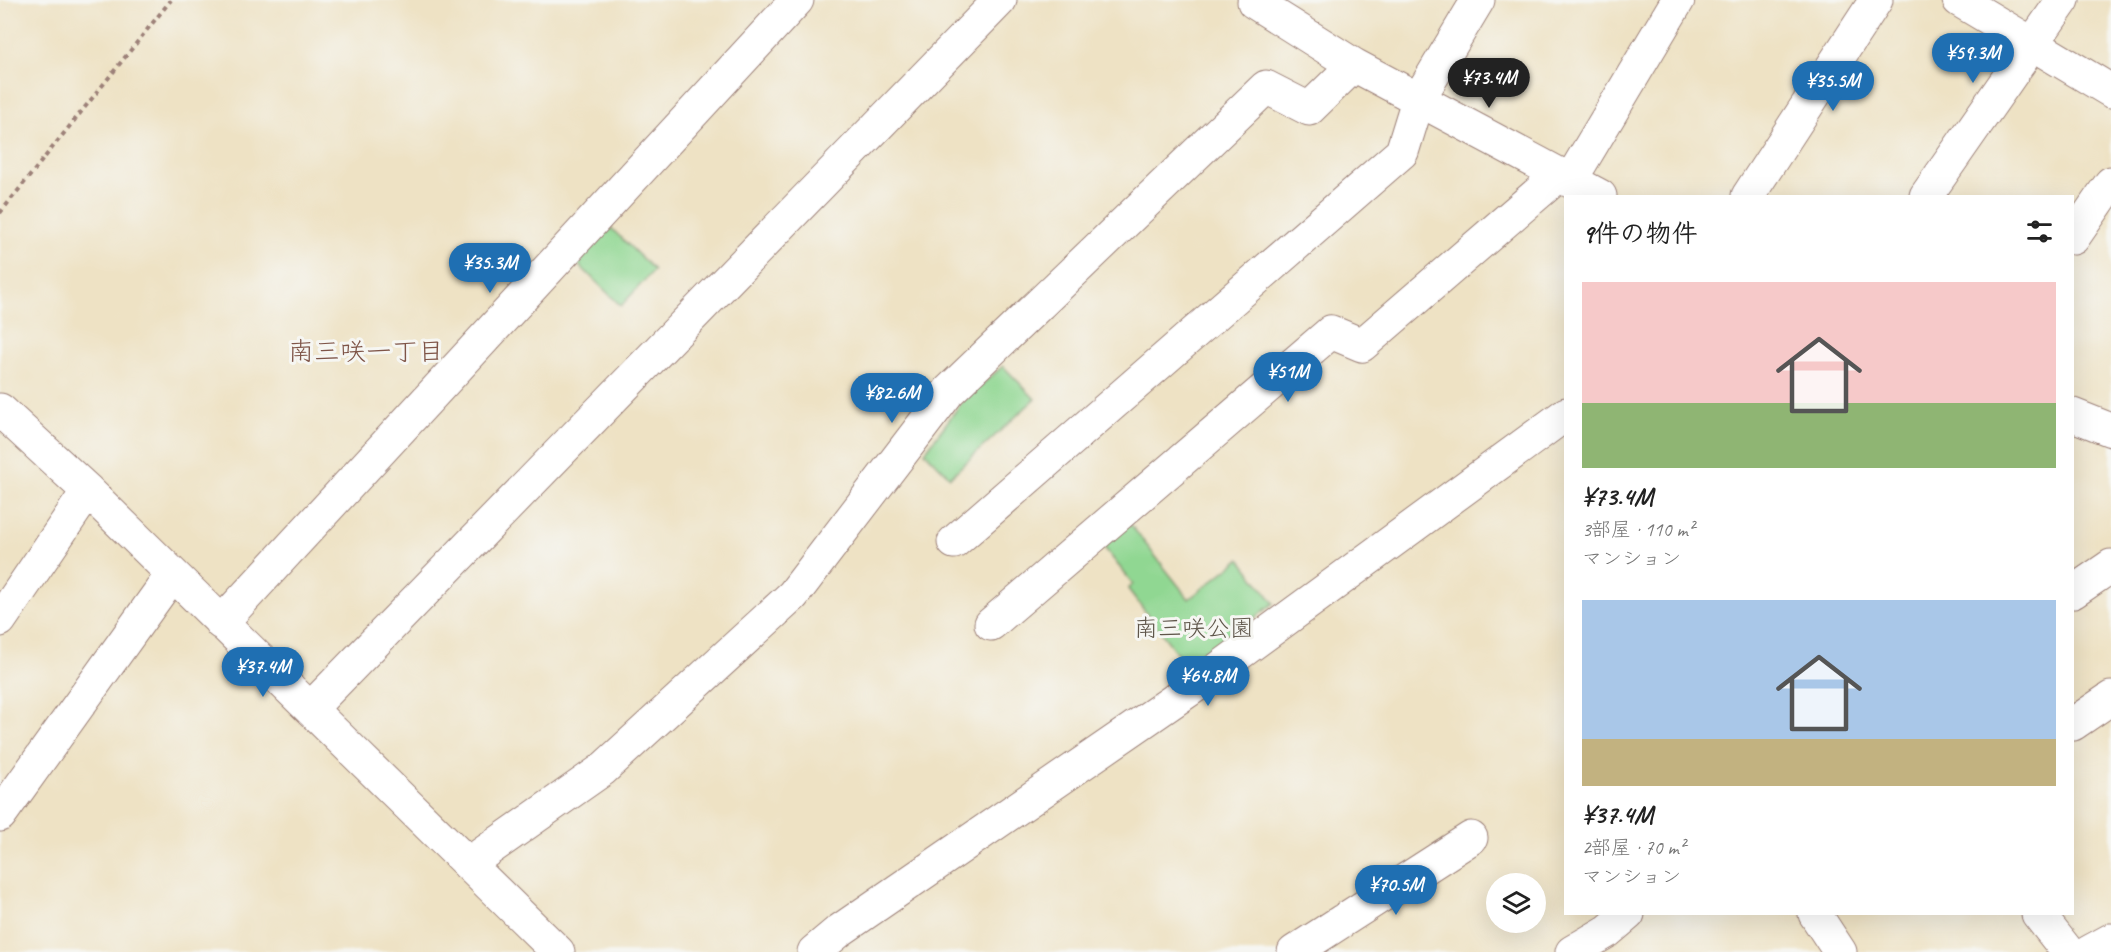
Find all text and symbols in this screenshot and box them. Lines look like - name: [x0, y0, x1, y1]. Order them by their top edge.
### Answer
- pin: ¥59.3M: [1924, 33, 2022, 84]
- text: ¥59.3M: [1946, 40, 2000, 65]
- pin: ¥73.4M: [1440, 58, 1538, 109]
- pin: ¥35.5M: [1784, 61, 1882, 112]
- text: ¥73.4M: [1462, 65, 1516, 90]
- text: ¥35.5M: [1806, 68, 1860, 93]
- icon: filters: [2023, 215, 2056, 248]
- text: 9件の物件: [1582, 217, 1697, 250]
- pin: ¥35.3M: [441, 243, 539, 294]
- text: ¥35.3M: [463, 250, 517, 275]
- icon: home: [1765, 321, 1873, 429]
- district label: 南三咲一丁目: [288, 335, 444, 368]
- pin: ¥51M: [1252, 352, 1324, 403]
- text: ¥51M: [1267, 359, 1309, 384]
- pin: ¥82.6M: [843, 373, 941, 424]
- text: ¥82.6M: [865, 380, 919, 405]
- text: ¥73.4M: [1582, 480, 1653, 513]
- text: 3部屋 · 110 m²: [1582, 517, 1694, 542]
- text: マンション: [1582, 546, 1681, 571]
- park label: 南三咲公園: [1134, 613, 1254, 643]
- icon: home: [1765, 639, 1873, 747]
- pin: ¥37.4M: [214, 647, 312, 698]
- text: ¥37.4M: [236, 654, 290, 679]
- pin: ¥64.8M: [1159, 656, 1257, 707]
- text: ¥64.8M: [1181, 663, 1235, 688]
- text: ¥37.4M: [1582, 798, 1653, 831]
- text: 2部屋 · 70 m²: [1582, 835, 1685, 860]
- text: マンション: [1582, 864, 1681, 889]
- pin: ¥70.5M: [1347, 865, 1445, 916]
- text: ¥70.5M: [1369, 872, 1423, 897]
- map controls: [1486, 873, 1546, 933]
- button: layers: [1486, 873, 1546, 933]

